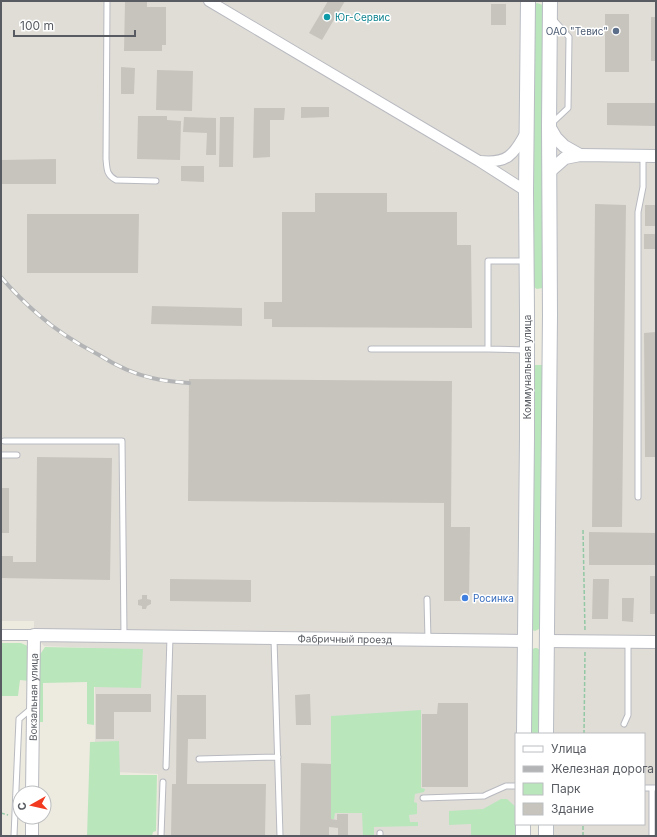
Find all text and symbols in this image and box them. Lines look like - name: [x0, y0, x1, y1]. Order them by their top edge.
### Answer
- place label: Юг-Сервис: [335, 11, 391, 23]
- scale bar: [14, 12, 135, 38]
- marker: Юг-Сервис: [322, 12, 332, 22]
- text: 100 m: [20, 18, 54, 33]
- place label: ОАО "Тевис": [546, 25, 608, 37]
- marker: ОАО "Тевис": [611, 26, 621, 36]
- street label: Коммунальная улица: [521, 315, 533, 419]
- place label: Росинка: [473, 592, 514, 604]
- marker: Росинка: [460, 593, 470, 603]
- street label: Фабричный проезд: [297, 632, 392, 645]
- street label: Вокзальная улица: [27, 653, 40, 741]
- legend: [515, 733, 645, 825]
- text: Улица: [551, 741, 586, 756]
- text: Железная дорога: [551, 761, 654, 776]
- text: Парк: [551, 781, 581, 796]
- north arrow: [12, 785, 52, 825]
- text: С: [15, 801, 30, 811]
- text: Здание: [551, 801, 594, 816]

